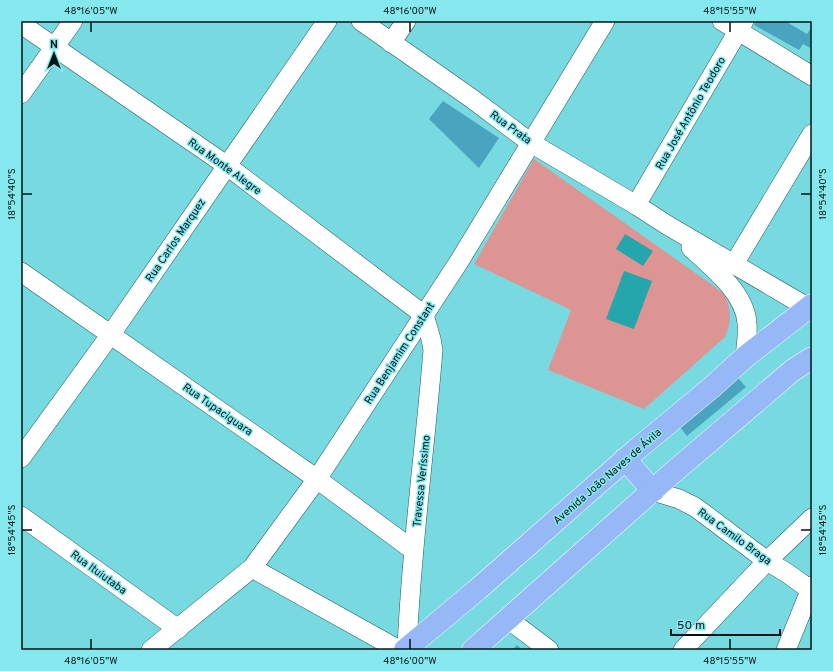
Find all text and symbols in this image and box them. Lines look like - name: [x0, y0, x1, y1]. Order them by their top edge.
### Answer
- text: 48°16'05"W: [64, 5, 118, 18]
- text: 48°16'00"W: [383, 5, 437, 18]
- text: 48°15'55"W: [703, 5, 757, 18]
- north arrow: [34, 34, 74, 74]
- text: N: [50, 38, 58, 52]
- street label: Rua José Antônio Teodoro: [653, 54, 729, 173]
- street label: Rua Prata: [487, 108, 534, 148]
- street label: Rua Monte Alegre: [185, 135, 264, 198]
- text: 18°54'40"S: [6, 168, 19, 220]
- text: 18°54'40"S: [817, 168, 830, 220]
- street label: Rua Carlos Marquez: [143, 196, 209, 285]
- street label: Rua Benjamim Constant: [362, 300, 438, 407]
- street label: Rua Tupaciguara: [180, 380, 255, 439]
- street label: Avenida João Naves de Ávila: [550, 425, 665, 528]
- street label: Travessa Veríssimo: [410, 434, 434, 528]
- text: 18°54'45"S: [6, 504, 19, 556]
- text: 18°54'45"S: [817, 504, 830, 556]
- street label: Rua Camilo Braga: [695, 505, 774, 568]
- street label: Rua Ituiutaba: [68, 548, 129, 598]
- scale bar: [671, 611, 780, 637]
- text: 50 m: [677, 618, 705, 634]
- text: 48°16'05"W: [64, 655, 118, 668]
- text: 48°16'00"W: [383, 655, 437, 668]
- text: 48°15'55"W: [703, 655, 757, 668]

